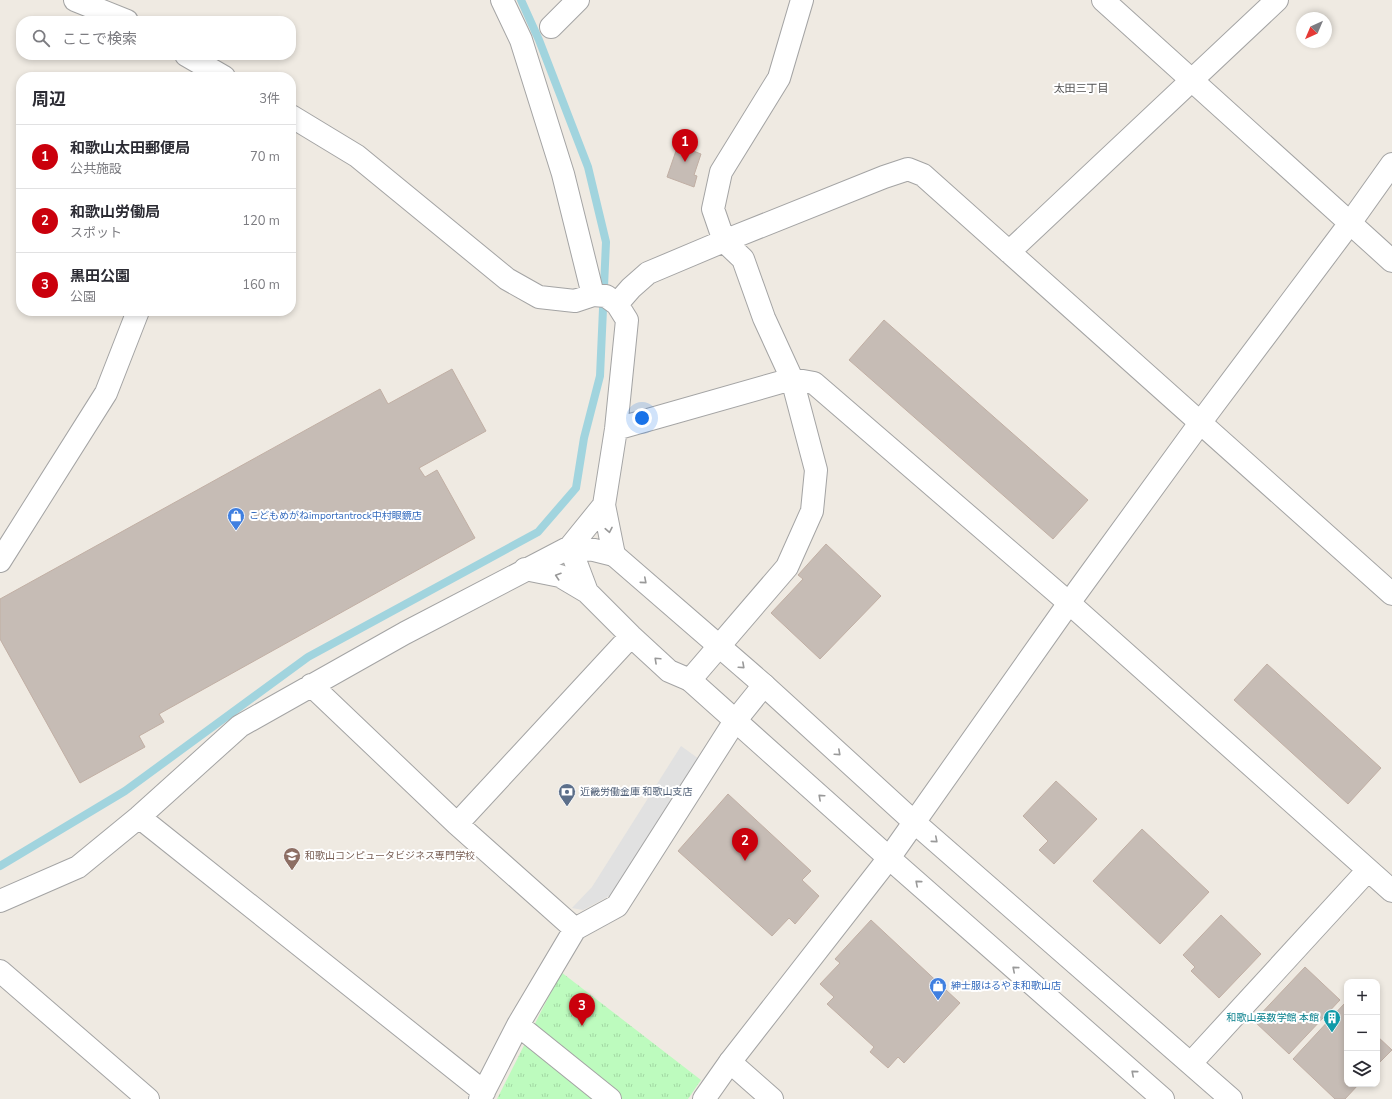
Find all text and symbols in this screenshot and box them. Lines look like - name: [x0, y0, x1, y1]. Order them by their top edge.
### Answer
- north arrow: [1296, 12, 1332, 48]
- search box: [16, 16, 296, 60]
- icon: search: [30, 27, 52, 49]
- text: ここで検索: [62, 29, 137, 49]
- district label: 太田三丁目: [1054, 81, 1109, 96]
- text: 周辺: [32, 88, 66, 111]
- text: 3件: [259, 90, 280, 108]
- pin: 1: [672, 129, 698, 162]
- text: 和歌山太田郵便局: [70, 138, 190, 158]
- text: 1: [41, 148, 49, 166]
- text: 70 m: [250, 148, 280, 166]
- text: 公共施設: [70, 160, 122, 178]
- text: 和歌山労働局: [70, 202, 160, 222]
- text: 2: [41, 212, 49, 230]
- text: 120 m: [242, 212, 280, 230]
- text: スポット: [70, 224, 122, 242]
- text: 黒田公園: [70, 266, 130, 286]
- text: 3: [41, 276, 49, 294]
- text: 160 m: [242, 276, 280, 294]
- text: 公園: [70, 288, 96, 306]
- your location: [632, 408, 652, 428]
- shop icon: こどもめがねimportantrock中村眼鏡店: [226, 506, 246, 531]
- place label: こどもめがねimportantrock中村眼鏡店: [249, 509, 422, 523]
- one-way arrow: [605, 527, 613, 533]
- one-way arrow: [554, 572, 561, 581]
- one-way arrow: [639, 576, 647, 583]
- one-way arrow: [654, 657, 662, 665]
- one-way arrow: [737, 661, 745, 668]
- one-way arrow: [834, 748, 841, 755]
- bank icon: 近畿労働金庫 和歌山支店: [557, 782, 577, 807]
- place label: 近畿労働金庫 和歌山支店: [580, 785, 693, 799]
- one-way arrow: [818, 794, 825, 801]
- pin: 2: [732, 828, 758, 861]
- one-way arrow: [930, 836, 937, 843]
- school or university icon: 和歌山コンピュータビジネス専門学校: [282, 846, 302, 871]
- place label: 和歌山コンピュータビジネス専門学校: [305, 849, 475, 863]
- one-way arrow: [915, 881, 922, 888]
- one-way arrow: [1013, 967, 1020, 974]
- shop icon: 紳士服はるやま和歌山店: [928, 976, 948, 1001]
- place label: 紳士服はるやま和歌山店: [951, 979, 1061, 993]
- map controls: [1344, 979, 1380, 1087]
- button: +: [1344, 979, 1380, 1015]
- pin: 3: [569, 993, 595, 1026]
- building icon: 和歌山英数学館 本館: [1322, 1008, 1342, 1033]
- place label: 和歌山英数学館 本館: [1226, 1011, 1319, 1025]
- button: −: [1344, 1015, 1380, 1051]
- button: layers: [1344, 1051, 1380, 1087]
- one-way arrow: [1131, 1071, 1139, 1078]

